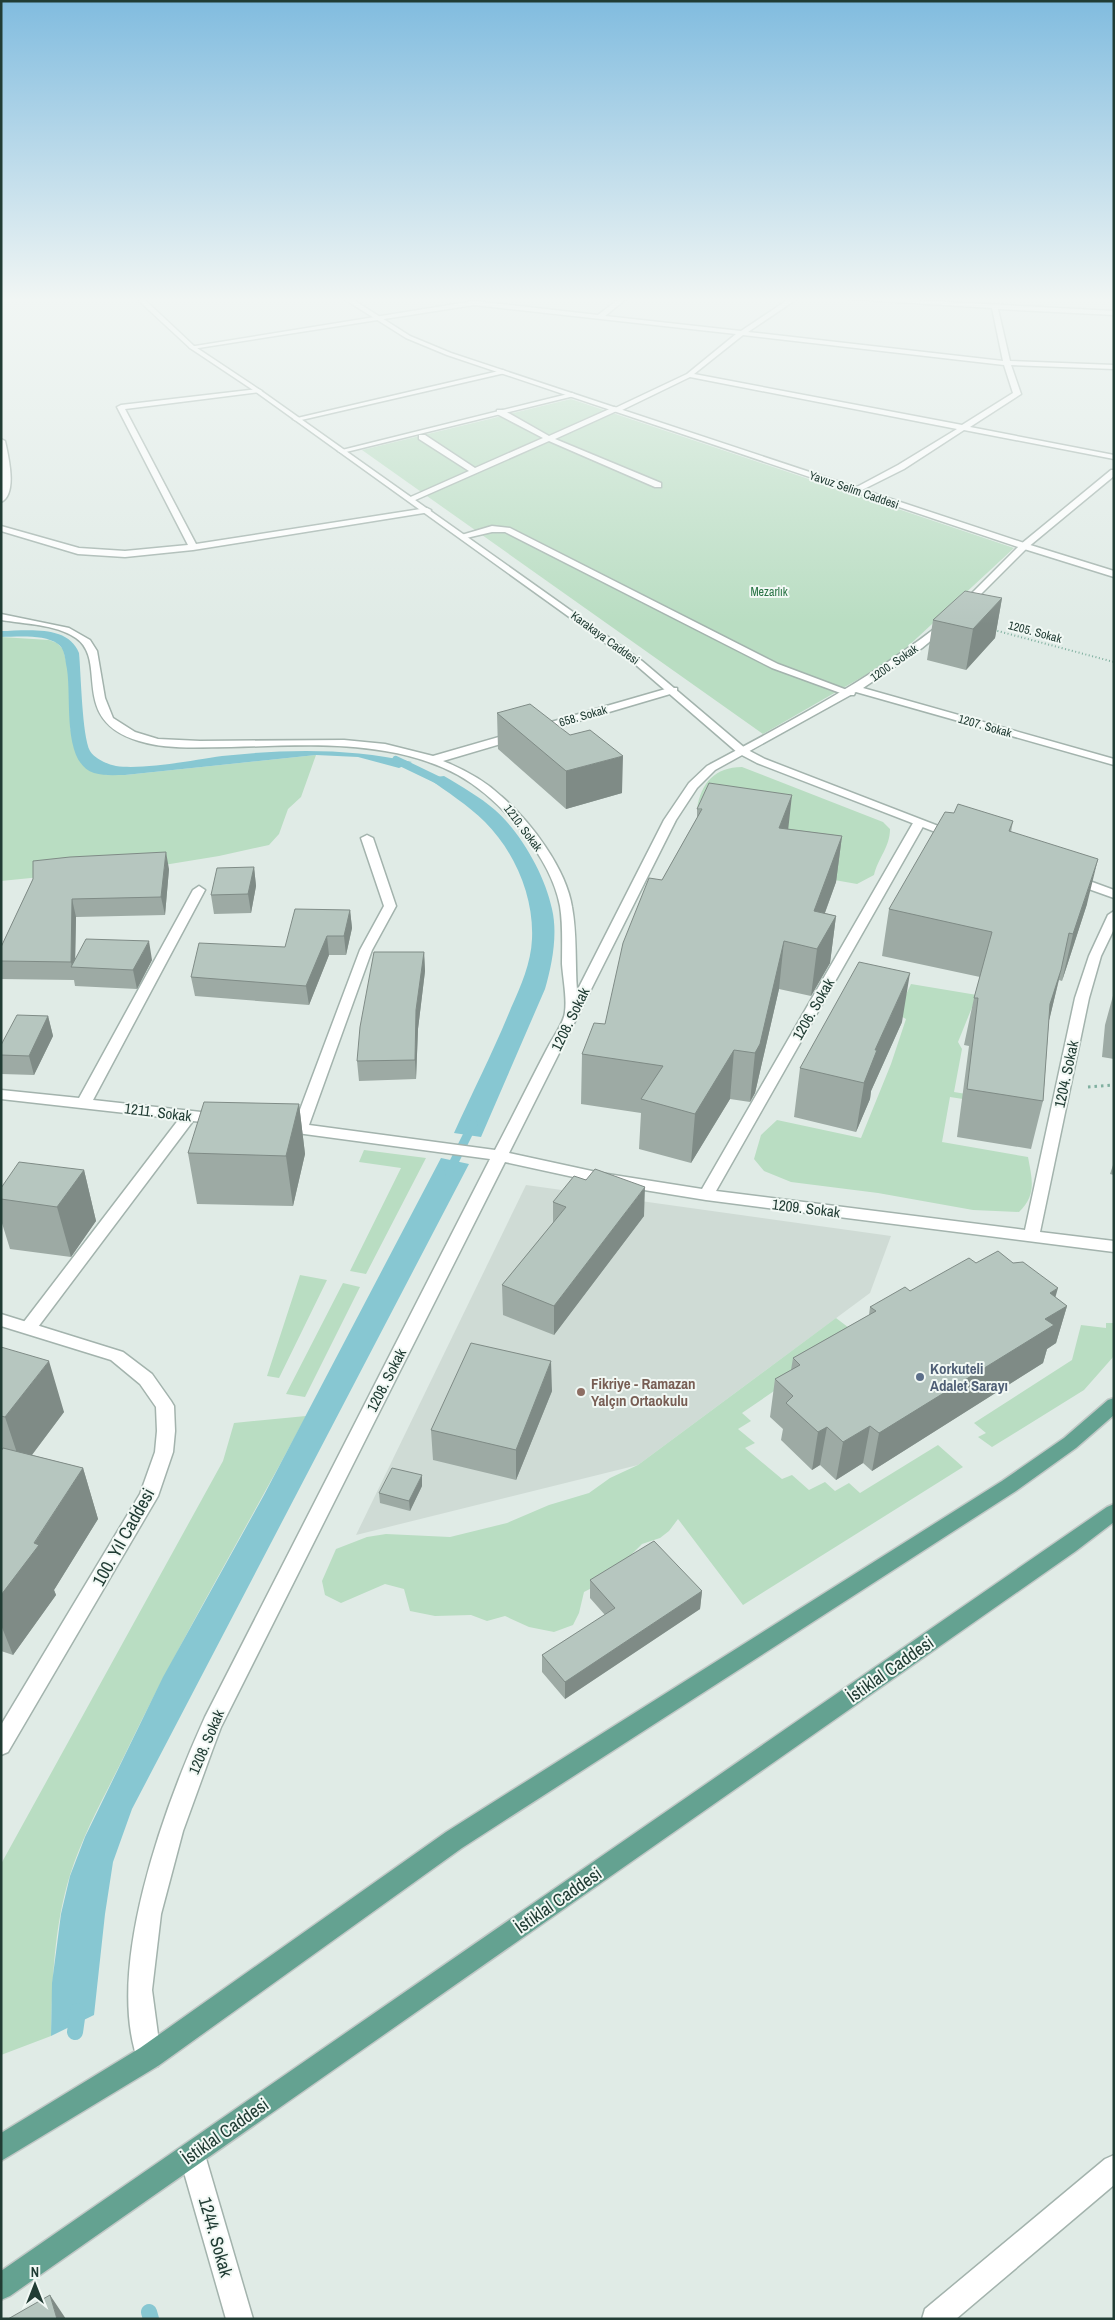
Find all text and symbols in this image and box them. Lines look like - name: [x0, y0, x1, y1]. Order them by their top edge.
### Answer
- street label: Yavuz Selim Caddesi: [807, 467, 901, 513]
- park label: Mezarlık: [750, 584, 788, 600]
- street label: Karakaya Caddesi: [568, 608, 642, 668]
- street label: 1205. Sokak: [1007, 617, 1064, 647]
- street label: 1200. Sokak: [867, 641, 921, 685]
- street label: 658. Sokak: [557, 702, 609, 730]
- street label: 1207. Sokak: [956, 711, 1014, 741]
- street label: 1210. Sokak: [500, 801, 546, 855]
- street label: 1206. Sokak: [787, 973, 840, 1044]
- street label: 1208. Sokak: [546, 983, 595, 1054]
- street label: 1204. Sokak: [1049, 1038, 1084, 1110]
- street label: 1211. Sokak: [123, 1097, 194, 1127]
- street label: 1209. Sokak: [771, 1193, 842, 1223]
- street label: 1208. Sokak: [361, 1344, 411, 1415]
- place label: Korkuteli Adalet Sarayı: [930, 1358, 1008, 1396]
- marker: Korkuteli Adalet Sarayı: [914, 1371, 926, 1383]
- place label: Fikriye - Ramazan Yalçın Ortaokulu: [591, 1373, 696, 1411]
- marker: Fikriye - Ramazan Yalçın Ortaokulu: [575, 1386, 587, 1398]
- street label: 100. Yıl Caddesi: [86, 1484, 160, 1590]
- street label: İstiklal Caddesi: [841, 1630, 939, 1708]
- street label: 1208. Sokak: [183, 1706, 229, 1778]
- street label: İstiklal Caddesi: [509, 1861, 607, 1939]
- street label: İstiklal Caddesi: [176, 2092, 274, 2170]
- street label: 1244. Sokak: [193, 2194, 239, 2280]
- north arrow: [10, 2260, 60, 2310]
- text: N: [31, 2263, 39, 2281]

